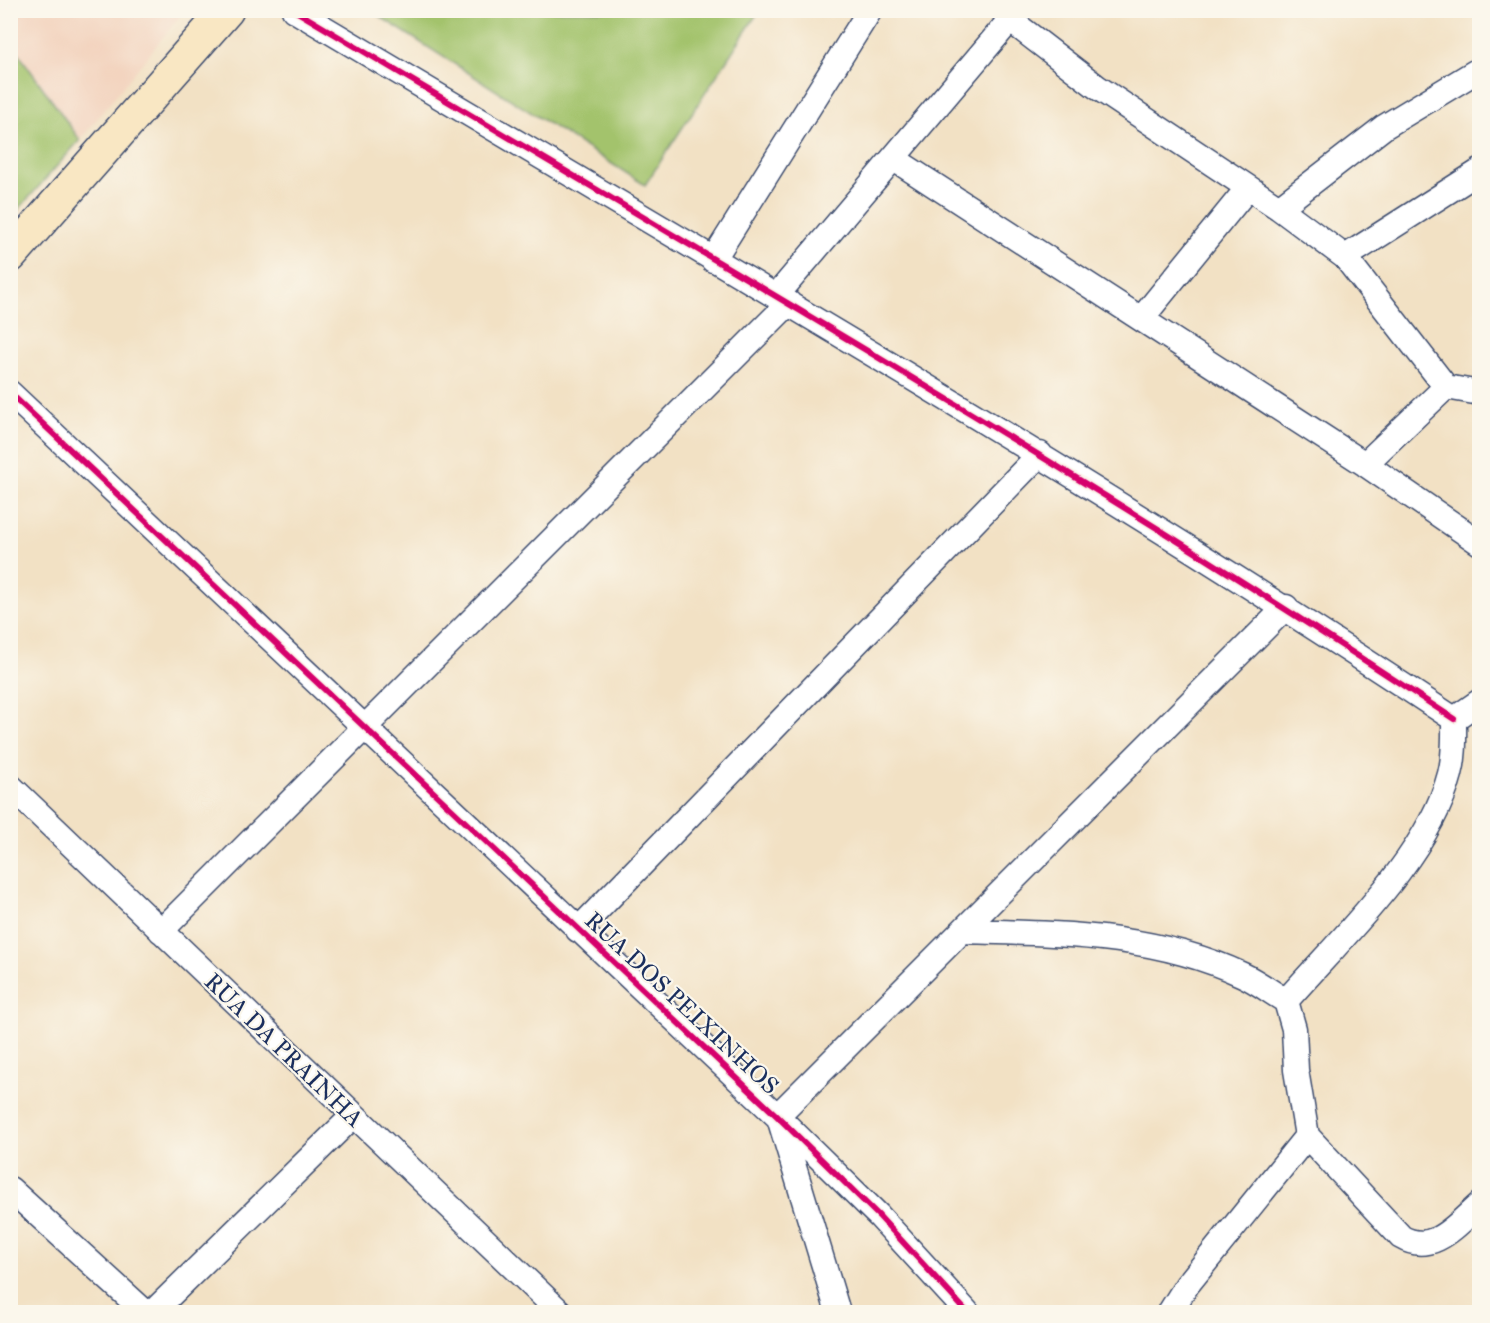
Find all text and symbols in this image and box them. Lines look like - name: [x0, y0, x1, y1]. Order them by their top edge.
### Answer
- street label: RUA DOS PEIXINHOS: [579, 905, 785, 1101]
- street label: RUA DA PRAINHA: [198, 966, 370, 1134]

